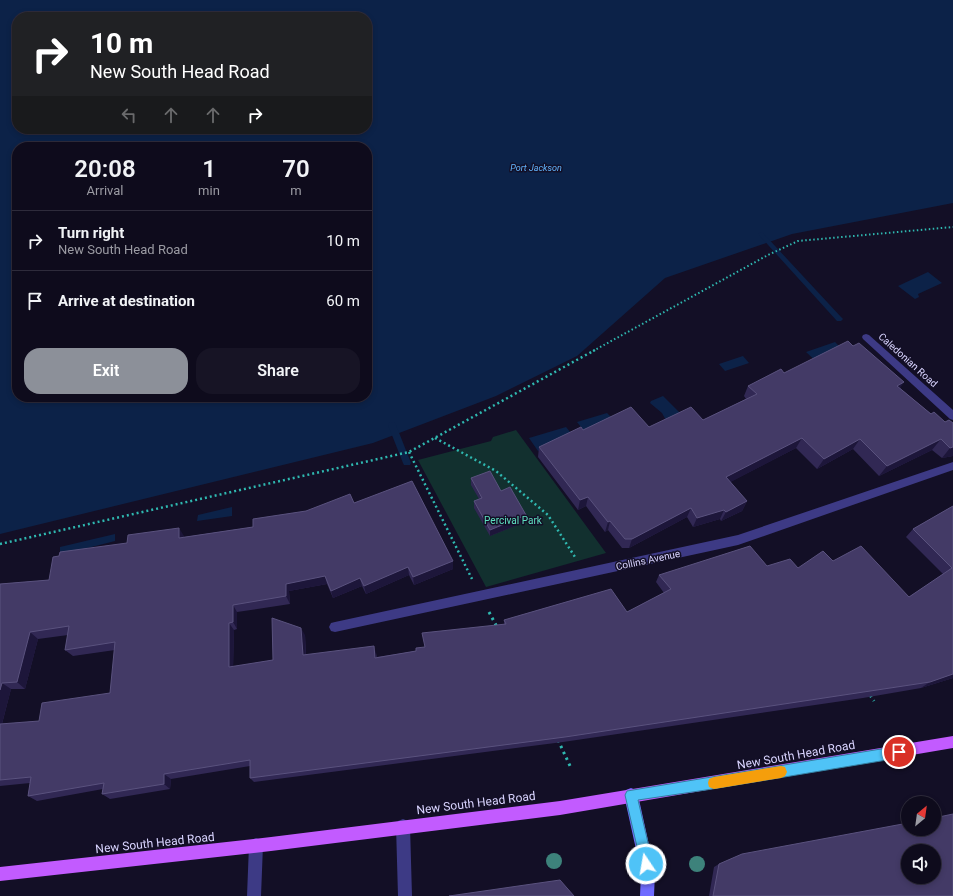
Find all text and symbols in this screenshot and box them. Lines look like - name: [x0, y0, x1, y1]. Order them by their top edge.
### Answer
- text: 10 m: [90, 27, 153, 60]
- icon: right: [24, 28, 76, 80]
- text: New South Head Road: [90, 61, 270, 82]
- icon: left: [118, 104, 140, 126]
- icon: ahead: [160, 104, 182, 126]
- icon: ahead: [202, 104, 224, 126]
- icon: right: [244, 104, 266, 126]
- text: 20:08: [74, 155, 136, 183]
- text: 1: [202, 155, 216, 183]
- text: 70: [282, 155, 310, 183]
- water label: Port Jackson: [510, 163, 562, 173]
- text: Arrival: [87, 183, 124, 198]
- text: min: [198, 183, 220, 198]
- text: m: [290, 183, 302, 198]
- text: Turn right: [58, 224, 124, 242]
- icon: right: [24, 230, 46, 252]
- text: 10 m: [326, 232, 360, 250]
- text: New South Head Road: [58, 242, 188, 257]
- icon: arrive: [24, 290, 46, 312]
- text: Arrive at destination: [58, 292, 195, 310]
- text: 60 m: [326, 292, 360, 310]
- street label: Caledonian Road: [876, 331, 940, 389]
- button: Exit: [24, 348, 188, 394]
- button: Share: [196, 348, 360, 394]
- park label: Percival Park: [484, 515, 543, 526]
- street label: Collins Avenue: [615, 548, 681, 572]
- pin: [882, 735, 916, 769]
- street label: New South Head Road: [736, 738, 856, 772]
- icon: arrive: [888, 741, 910, 763]
- street label: New South Head Road: [416, 789, 536, 817]
- north arrow: [901, 796, 941, 836]
- map controls: [901, 796, 941, 884]
- street label: New South Head Road: [95, 830, 215, 856]
- position arrow: [625, 843, 667, 885]
- button: sound: [901, 844, 941, 884]

